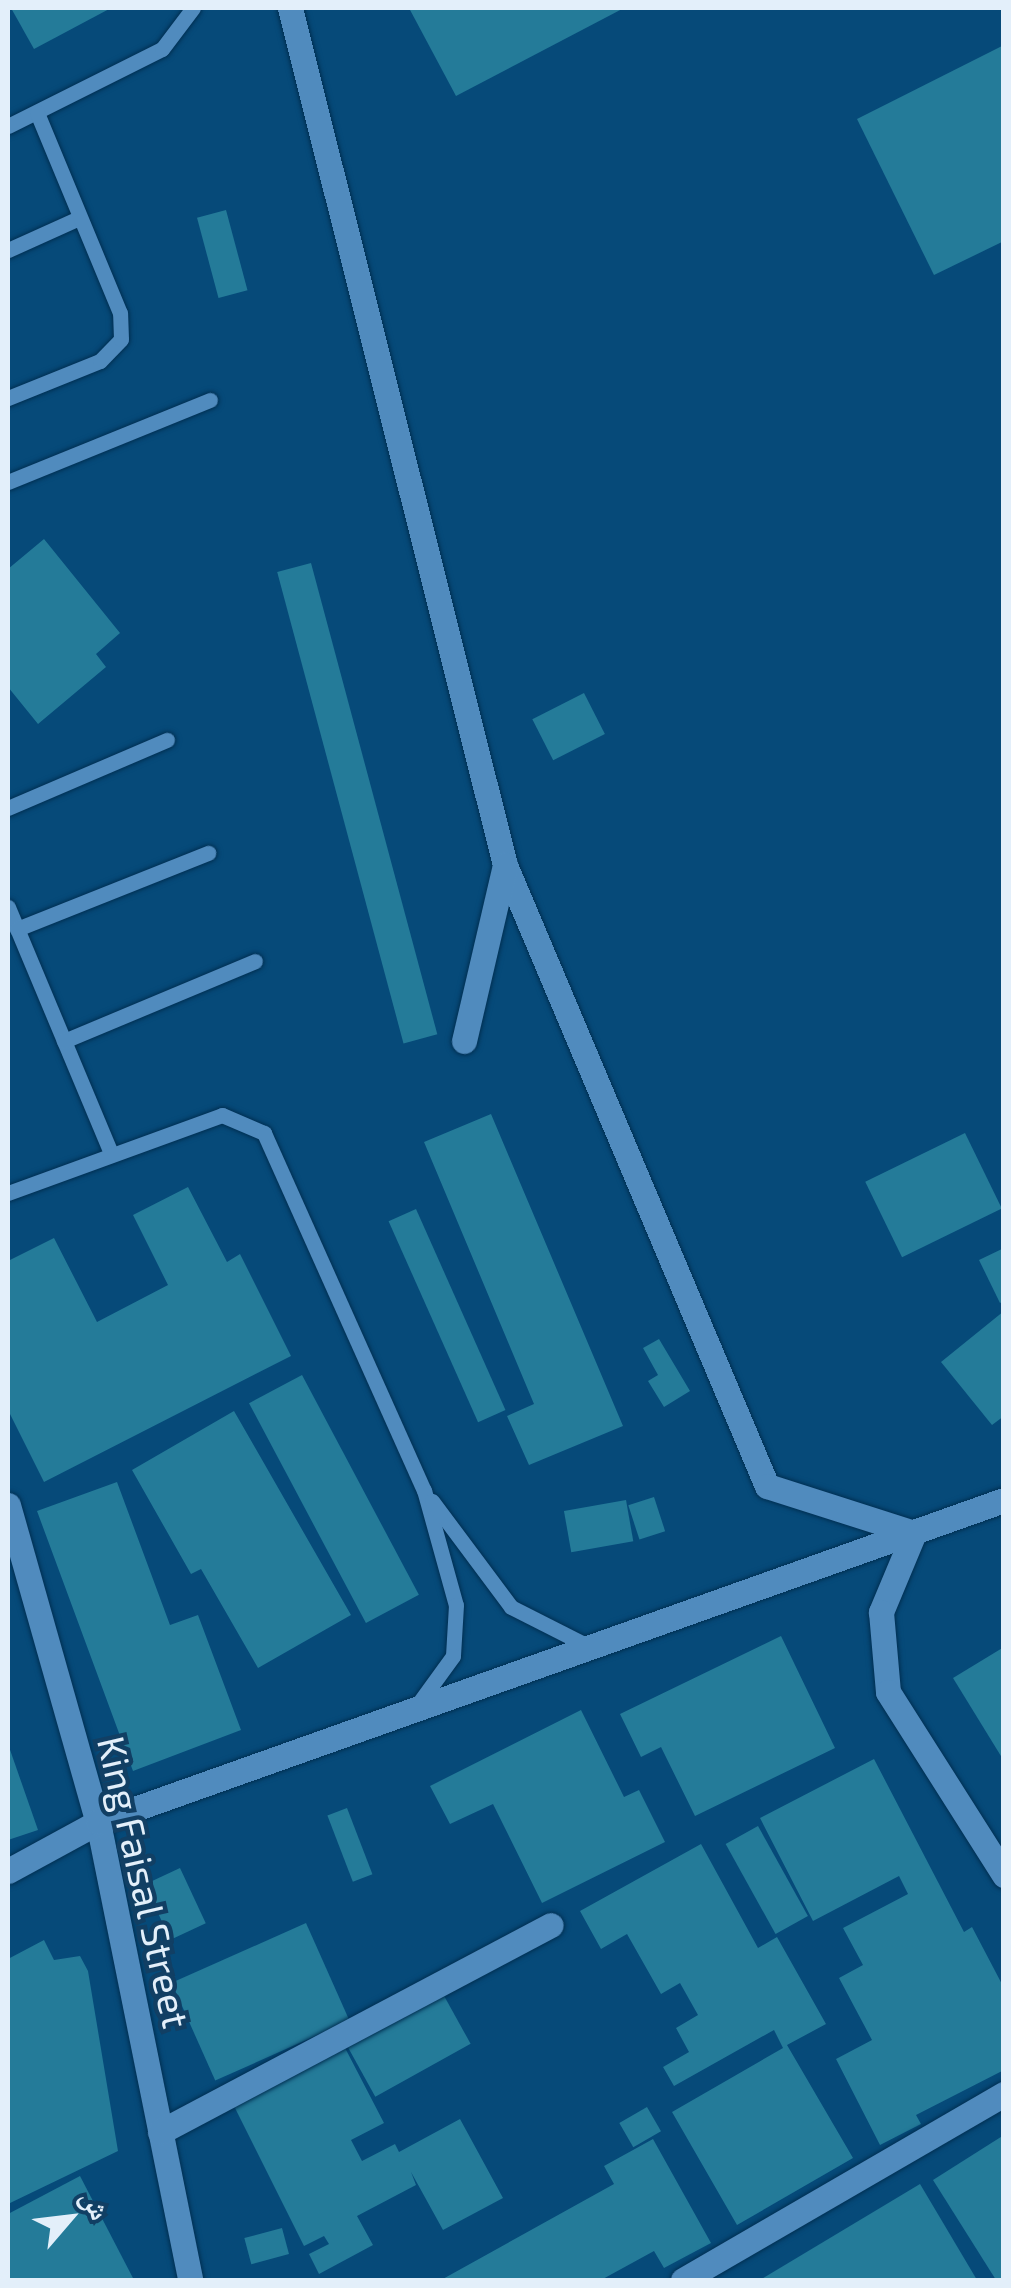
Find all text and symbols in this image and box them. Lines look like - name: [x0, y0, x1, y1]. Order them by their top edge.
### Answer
- street label: King Faisal Street: [88, 1731, 200, 2033]
- north arrow: [20, 2168, 120, 2268]
- text: ش: [75, 2183, 118, 2225]

